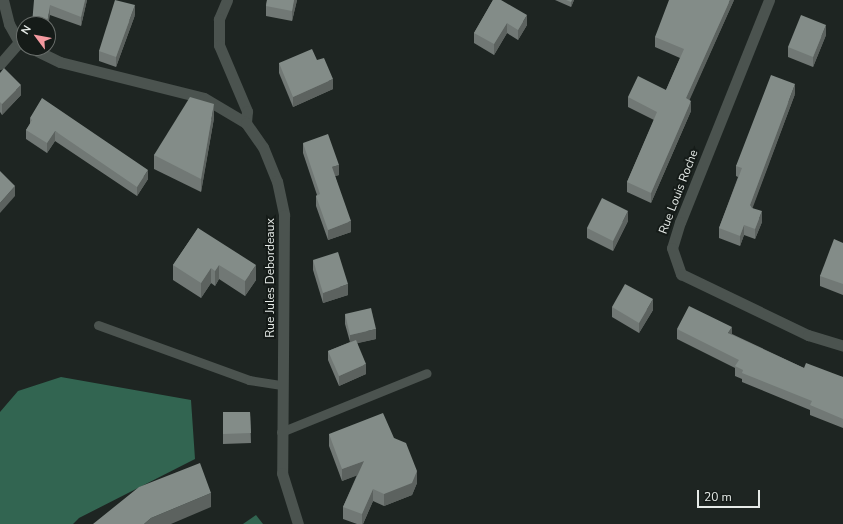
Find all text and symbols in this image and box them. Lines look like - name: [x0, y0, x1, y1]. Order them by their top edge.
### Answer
- north arrow: [16, 16, 56, 56]
- text: N: [18, 22, 35, 37]
- street label: Rue Louis Roche: [656, 148, 702, 236]
- street label: Rue Jules Debordeaux: [264, 218, 278, 338]
- scale bar: [699, 482, 762, 508]
- text: 20 m: [704, 489, 732, 505]

